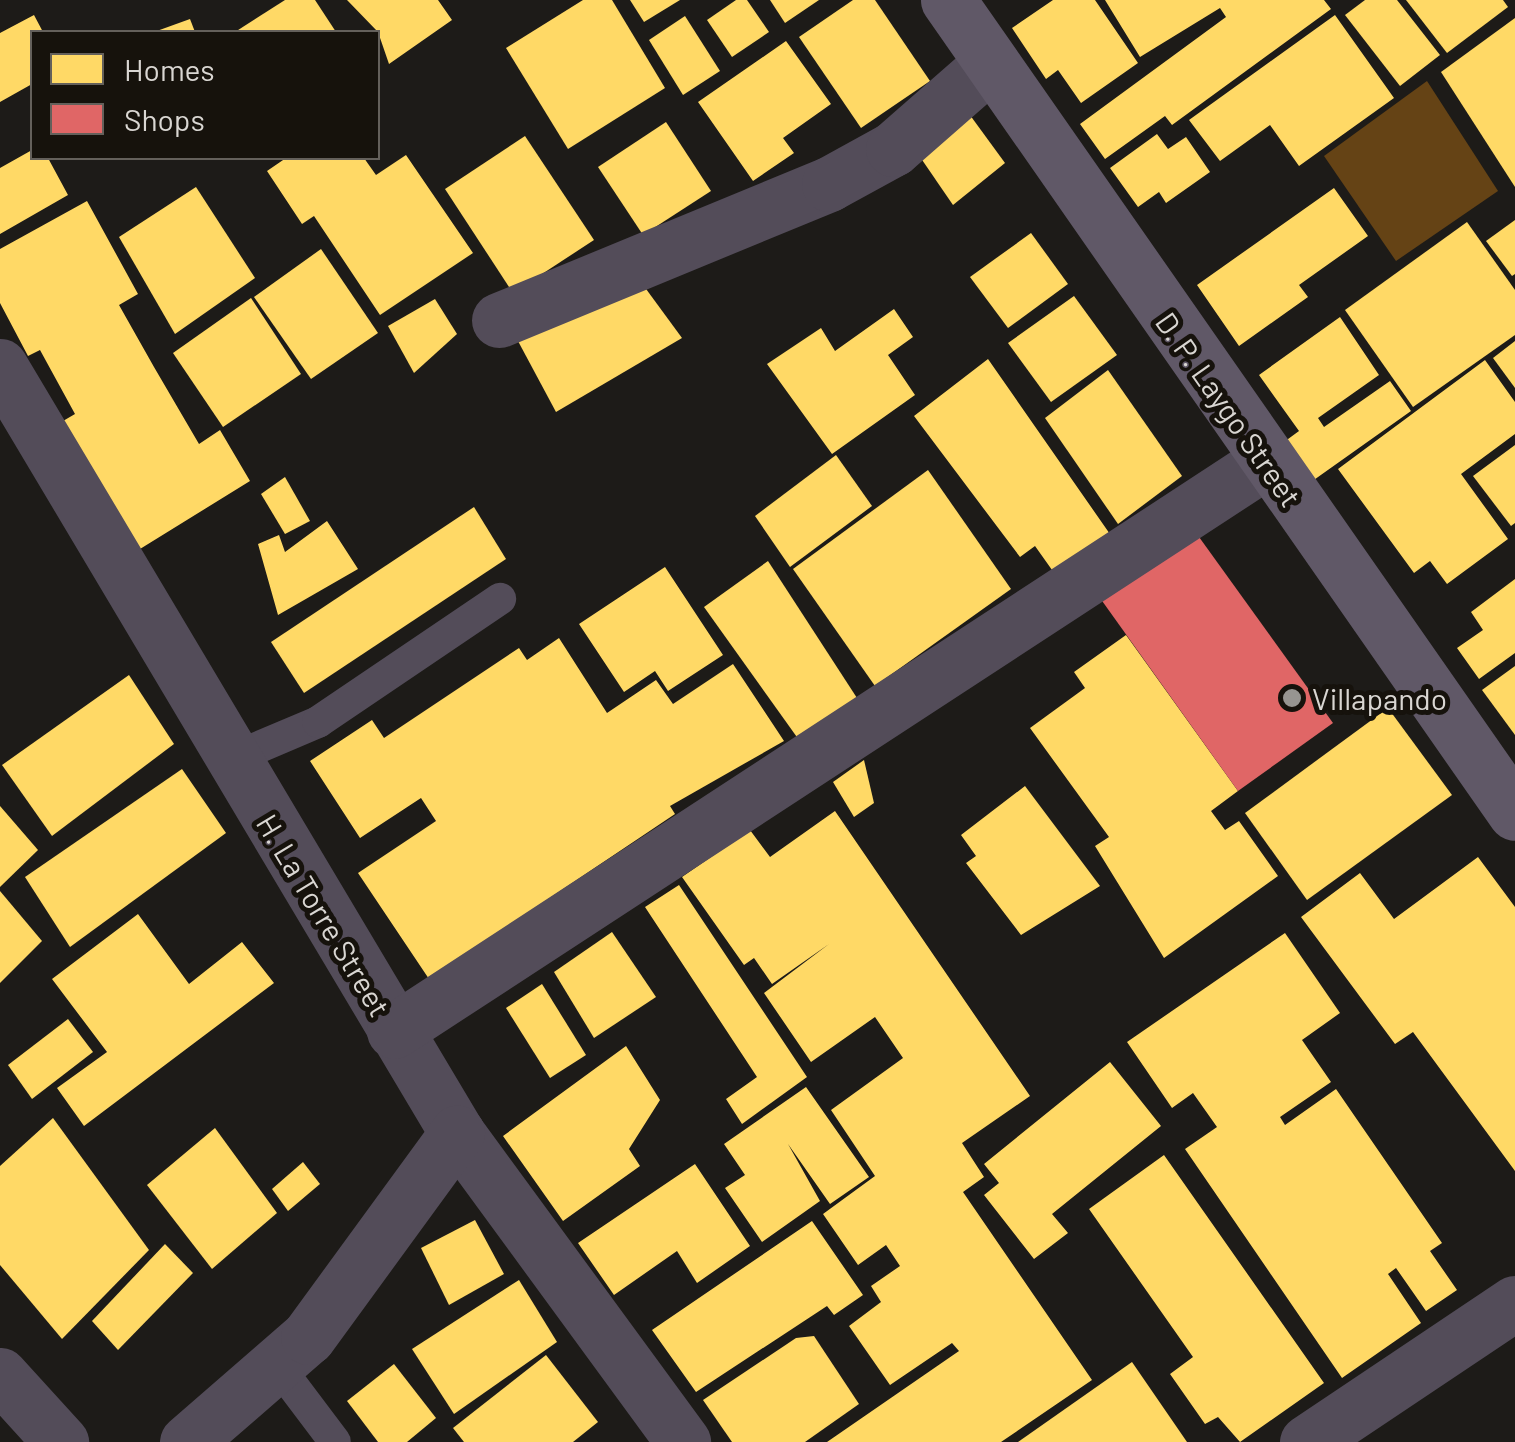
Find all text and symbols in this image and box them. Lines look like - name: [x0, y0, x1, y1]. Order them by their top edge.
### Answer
- legend: [30, 30, 380, 160]
- text: Homes: [124, 51, 215, 87]
- text: Shops: [124, 101, 205, 137]
- street label: D. P. Laygo Street: [1149, 305, 1309, 513]
- place label: Villapando: [1312, 680, 1447, 716]
- marker: Villapando: [1281, 687, 1303, 709]
- street label: H. La Torre Street: [250, 807, 398, 1023]

